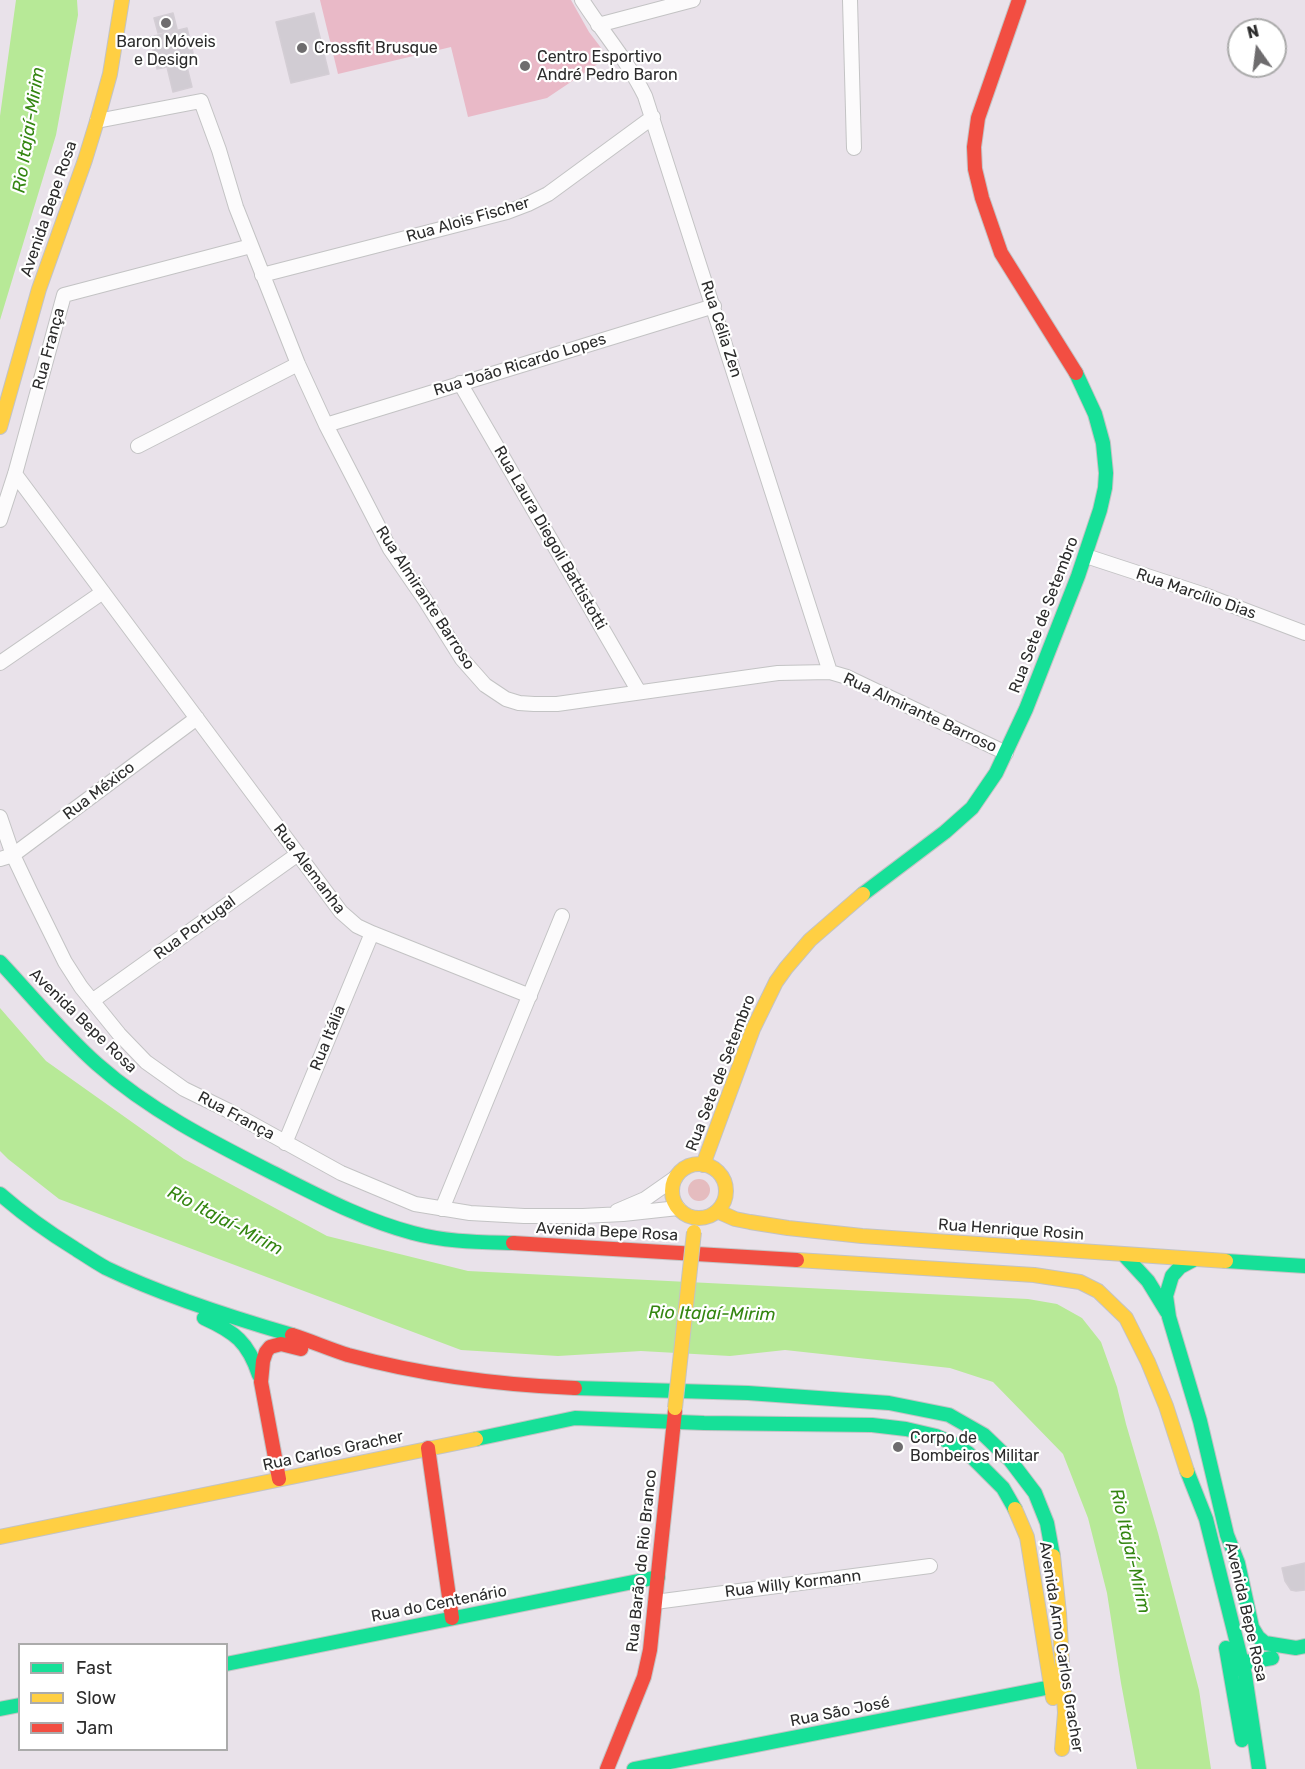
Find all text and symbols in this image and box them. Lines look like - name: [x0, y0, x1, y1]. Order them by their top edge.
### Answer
- marker: Baron Móveis e Design: [159, 16, 173, 30]
- north arrow: [1227, 18, 1287, 78]
- text: N: [1245, 21, 1261, 43]
- place label: Baron Móveis e Design: [116, 32, 216, 70]
- place label: Crossfit Brusque: [314, 38, 438, 58]
- marker: Crossfit Brusque: [295, 41, 309, 55]
- place label: Centro Esportivo André Pedro Baron: [537, 47, 678, 85]
- marker: Centro Esportivo André Pedro Baron: [518, 59, 532, 73]
- water label: Rio Itajaí-Mirim: [8, 65, 50, 195]
- street label: Avenida Bepe Rosa: [17, 139, 81, 279]
- street label: Rua Alois Fischer: [404, 193, 532, 247]
- street label: Rua Célia Zen: [696, 278, 746, 380]
- street label: Rua França: [29, 306, 69, 392]
- street label: Rua João Ricardo Lopes: [431, 330, 609, 400]
- street label: Rua Laura Diegoli Battistotti: [489, 443, 611, 633]
- street label: Rua Almirante Barroso: [371, 523, 479, 673]
- street label: Rua Sete de Setembro: [1005, 534, 1083, 696]
- street label: Rua Marcílio Dias: [1133, 564, 1259, 624]
- street label: Rua Almirante Barroso: [840, 669, 1000, 757]
- street label: Rua México: [59, 758, 139, 824]
- street label: Rua Alemanha: [269, 820, 349, 918]
- street label: Rua Portugal: [150, 892, 240, 964]
- street label: Avenida Bepe Rosa: [25, 965, 141, 1077]
- street label: Rua Sete de Setembro: [682, 992, 760, 1154]
- street label: Rua Itália: [306, 1002, 350, 1074]
- street label: Rua França: [194, 1088, 278, 1144]
- water label: Rio Itajaí-Mirim: [164, 1182, 286, 1260]
- street label: Rua Henrique Rosin: [937, 1215, 1085, 1245]
- street label: Avenida Bepe Rosa: [535, 1219, 679, 1245]
- water label: Rio Itajaí-Mirim: [648, 1302, 776, 1326]
- street label: Rua Carlos Gracher: [261, 1427, 405, 1475]
- place label: Corpo de Bombeiros Militar: [910, 1428, 1039, 1466]
- marker: Corpo de Bombeiros Militar: [891, 1440, 905, 1454]
- street label: Rua Barão do Rio Branco: [623, 1469, 661, 1653]
- water label: Rio Itajaí-Mirim: [1105, 1487, 1155, 1615]
- street label: Avenida Arno Carlos Gracher: [1035, 1540, 1087, 1754]
- street label: Avenida Bepe Rosa: [1221, 1541, 1271, 1683]
- street label: Rua Willy Kormann: [724, 1566, 862, 1602]
- street label: Rua do Centenário: [370, 1581, 508, 1627]
- legend: [18, 1643, 228, 1751]
- text: Fast: [76, 1657, 112, 1679]
- text: Slow: [76, 1687, 116, 1709]
- street label: Rua São José: [788, 1693, 892, 1731]
- text: Jam: [76, 1717, 113, 1739]

